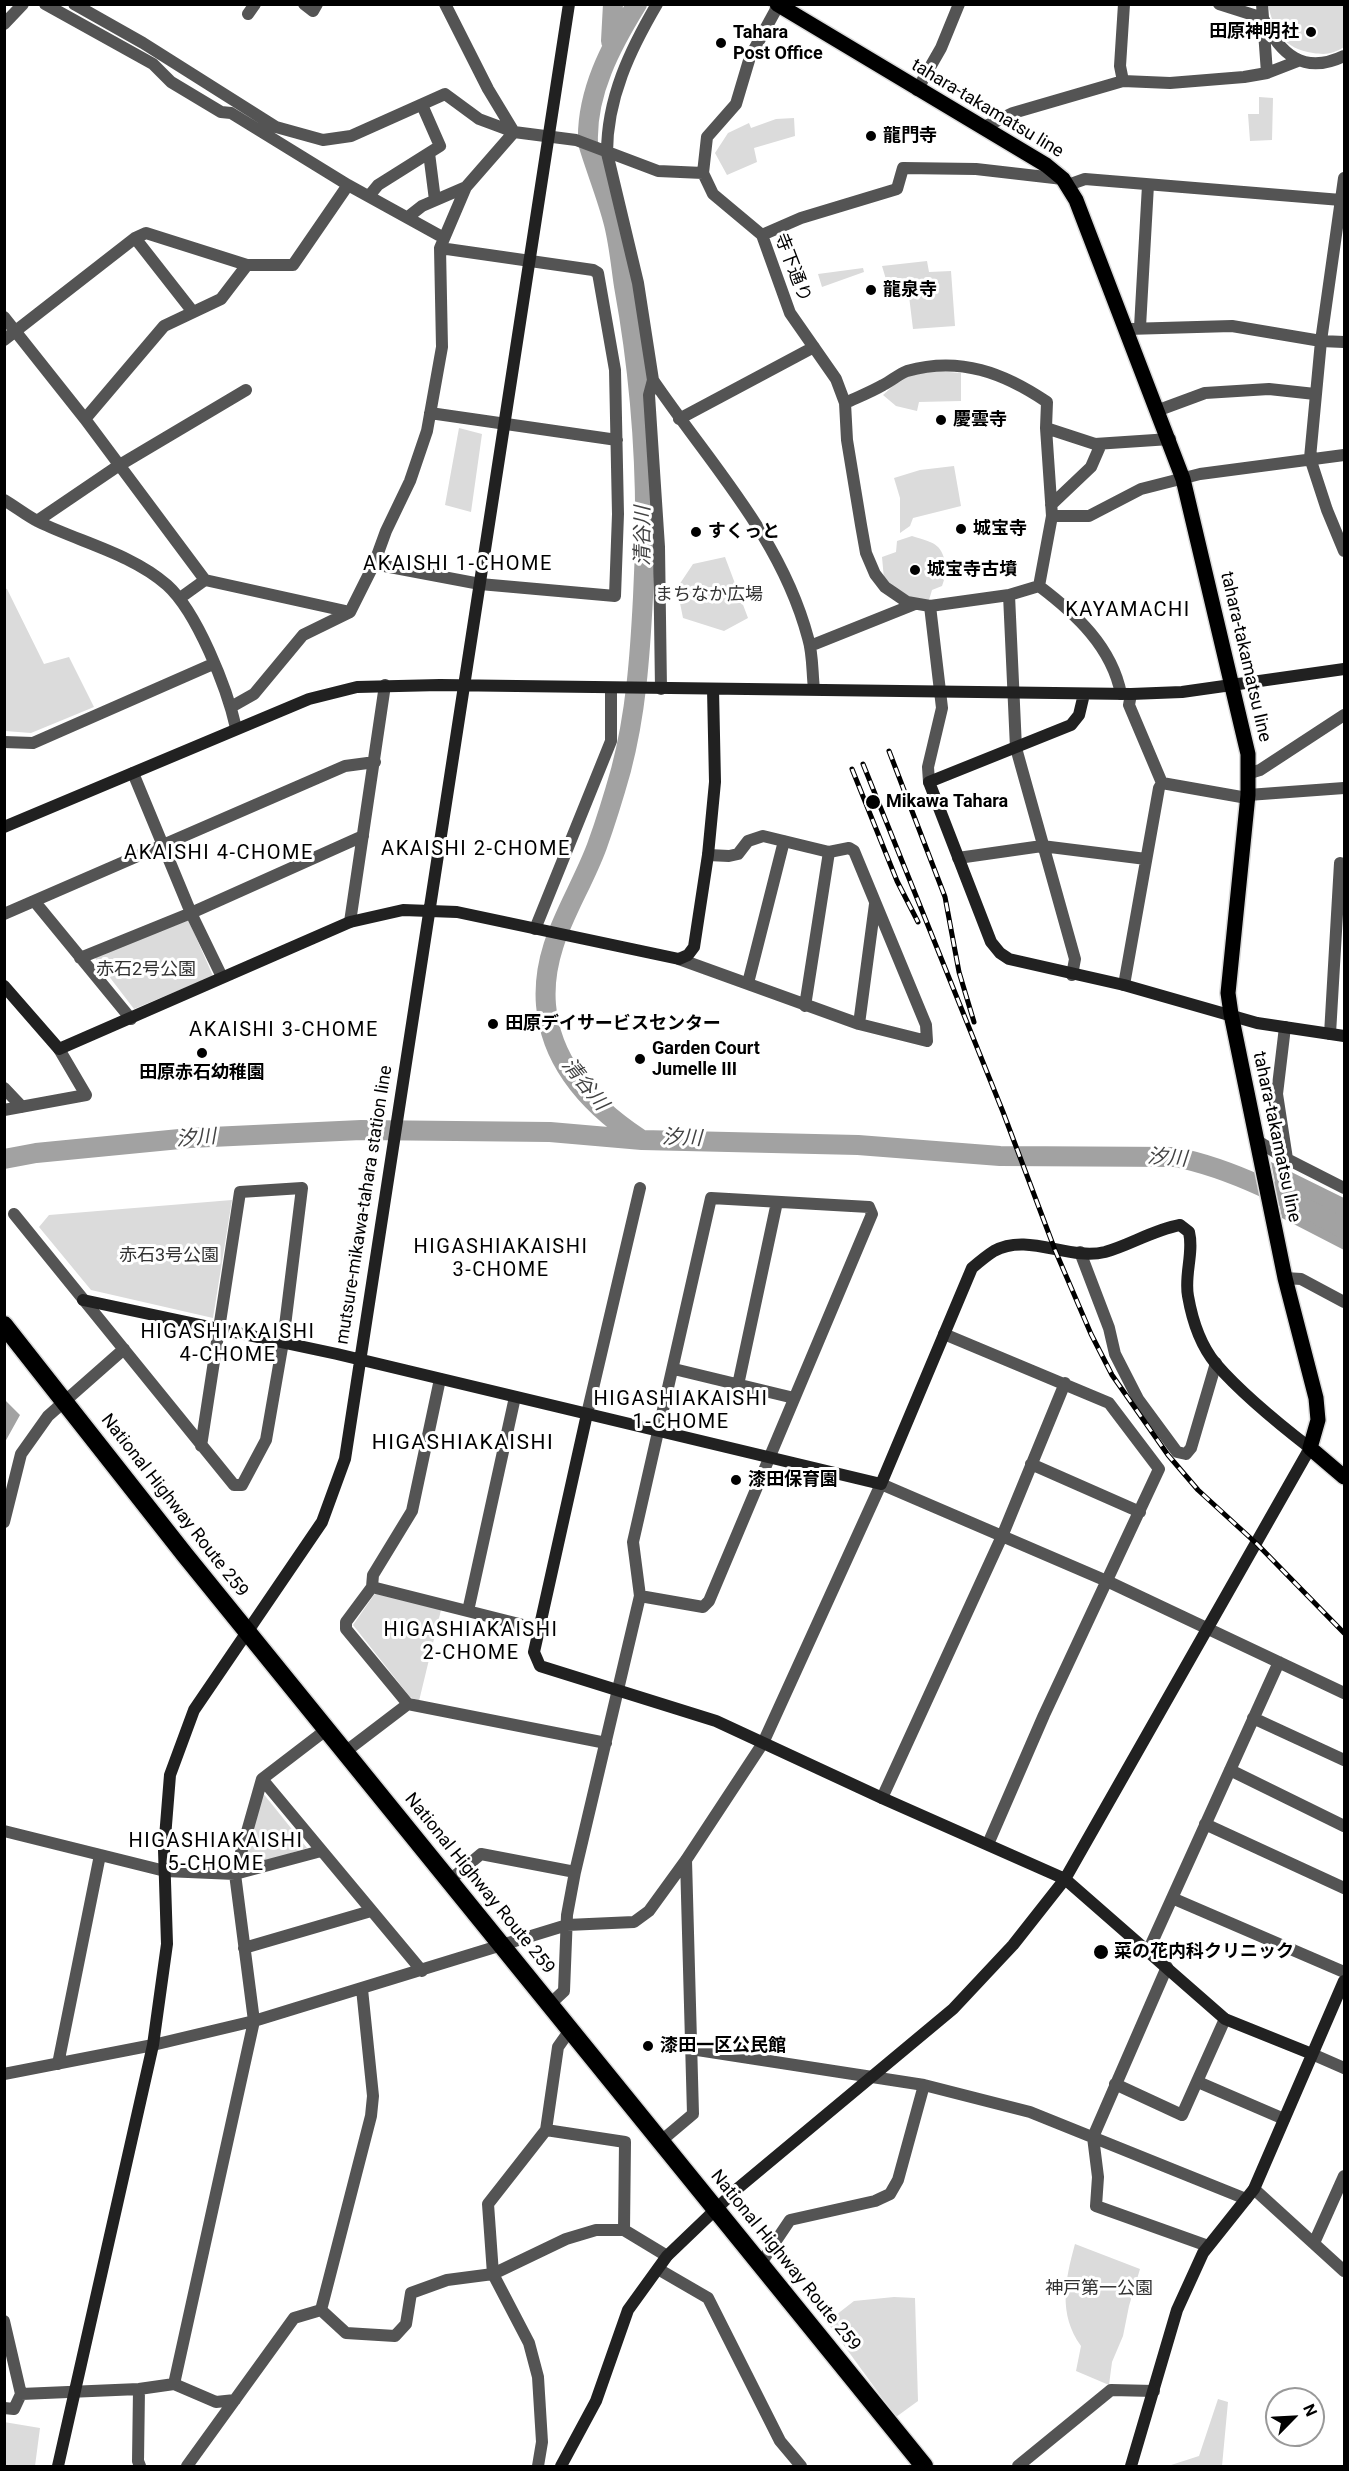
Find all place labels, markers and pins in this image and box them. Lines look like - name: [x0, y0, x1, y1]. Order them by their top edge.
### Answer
- place label: 田原神明社: [1209, 21, 1299, 43]
- place label: Tahara Post Office: [733, 22, 823, 64]
- marker: 田原神明社: [1304, 25, 1318, 39]
- marker: Tahara Post Office: [714, 36, 728, 50]
- place label: 龍門寺: [883, 125, 937, 147]
- marker: 龍門寺: [864, 129, 878, 143]
- place label: 龍泉寺: [883, 279, 937, 301]
- marker: 龍泉寺: [864, 283, 878, 297]
- place label: 慶雲寺: [953, 409, 1007, 431]
- marker: 慶雲寺: [934, 413, 948, 427]
- place label: 城宝寺: [973, 518, 1027, 540]
- place label: すくっと: [708, 521, 780, 543]
- marker: 城宝寺: [954, 522, 968, 536]
- marker: すくっと: [689, 525, 703, 539]
- place label: 城宝寺古墳: [927, 559, 1017, 581]
- marker: 城宝寺古墳: [908, 563, 922, 577]
- place label: Mikawa Tahara: [886, 791, 1008, 813]
- marker: Mikawa Tahara: [864, 793, 882, 811]
- place label: 田原デイサービスセンター: [505, 1013, 721, 1035]
- marker: 田原デイサービスセンター: [486, 1017, 500, 1031]
- place label: Garden Court Jumelle III: [652, 1038, 760, 1080]
- marker: 田原赤石幼稚園: [195, 1046, 209, 1060]
- marker: Garden Court Jumelle III: [633, 1052, 647, 1066]
- place label: 田原赤石幼稚園: [139, 1062, 265, 1084]
- place label: 漆田保育園: [748, 1469, 838, 1491]
- marker: 漆田保育園: [729, 1473, 743, 1487]
- place label: 菜の花内科クリニック: [1114, 1941, 1294, 1963]
- marker: 菜の花内科クリニック: [1092, 1943, 1110, 1961]
- place label: 漆田一区公民館: [660, 2035, 786, 2057]
- marker: 漆田一区公民館: [641, 2039, 655, 2053]

